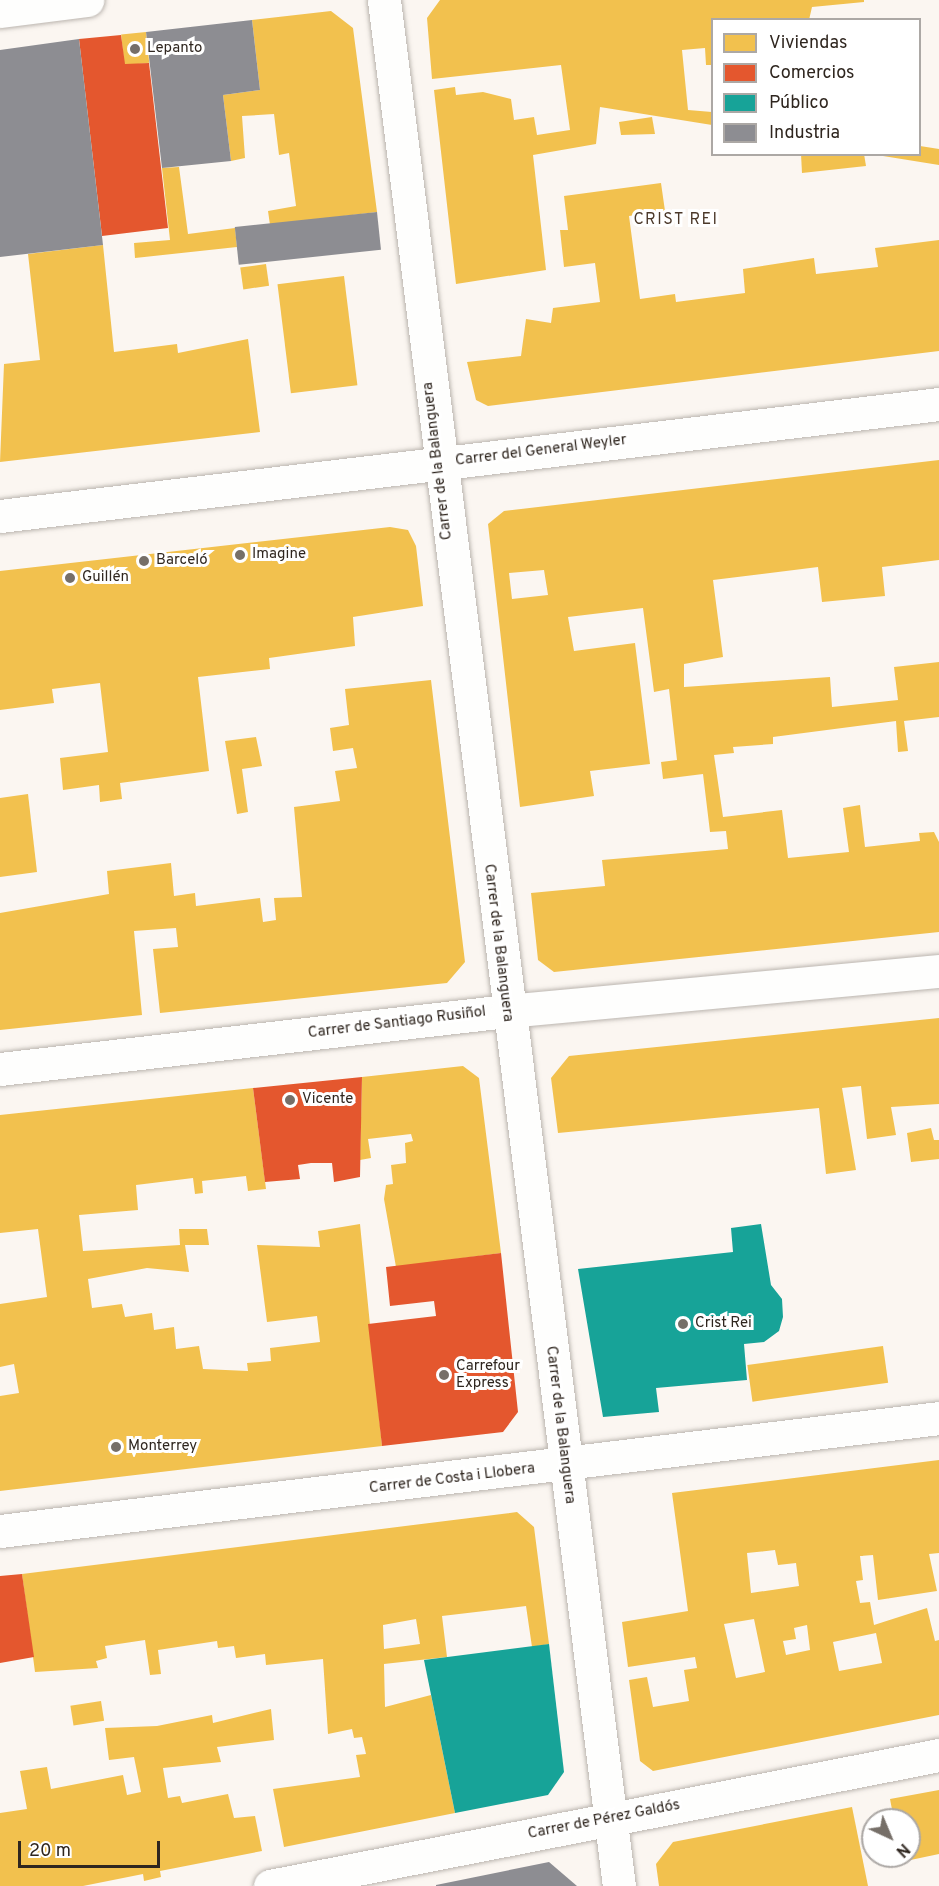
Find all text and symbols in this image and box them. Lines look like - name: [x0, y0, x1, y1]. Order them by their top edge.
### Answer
- legend: [711, 18, 921, 156]
- text: Viviendas: [769, 32, 847, 55]
- place label: Lepanto: [147, 40, 202, 58]
- marker: Lepanto: [128, 42, 142, 56]
- text: Comercios: [769, 62, 855, 85]
- text: Público: [769, 92, 829, 115]
- text: Industria: [769, 122, 840, 145]
- district label: CRIST REI: [633, 210, 719, 230]
- street label: Carrer de la Balanguera: [419, 381, 457, 541]
- street label: Carrer del General Weyler: [454, 432, 628, 470]
- place label: Imagine: [252, 546, 306, 564]
- marker: Imagine: [233, 548, 247, 562]
- place label: Barceló: [156, 552, 208, 570]
- marker: Barceló: [137, 554, 151, 568]
- place label: Guillén: [82, 569, 129, 587]
- marker: Guillén: [63, 571, 77, 585]
- street label: Carrer de la Balanguera: [479, 863, 517, 1023]
- street label: Carrer de Santiago Rusiñol: [307, 1003, 487, 1043]
- place label: Vicente: [302, 1091, 353, 1109]
- marker: Vicente: [283, 1093, 297, 1107]
- place label: Crist Rei: [695, 1315, 752, 1333]
- marker: Crist Rei: [676, 1317, 690, 1331]
- street label: Carrer de la Balanguera: [541, 1345, 579, 1505]
- place label: Carrefour Express: [456, 1357, 520, 1392]
- marker: Carrefour Express: [437, 1368, 451, 1382]
- place label: Monterrey: [128, 1438, 197, 1456]
- marker: Monterrey: [109, 1440, 123, 1454]
- street label: Carrer de Costa i Llobera: [368, 1460, 536, 1498]
- street label: Carrer de Pérez Galdós: [526, 1796, 682, 1844]
- north arrow: [861, 1808, 921, 1868]
- scale bar: [21, 1829, 164, 1867]
- text: N: [891, 1838, 913, 1861]
- text: 20 m: [29, 1840, 71, 1863]

